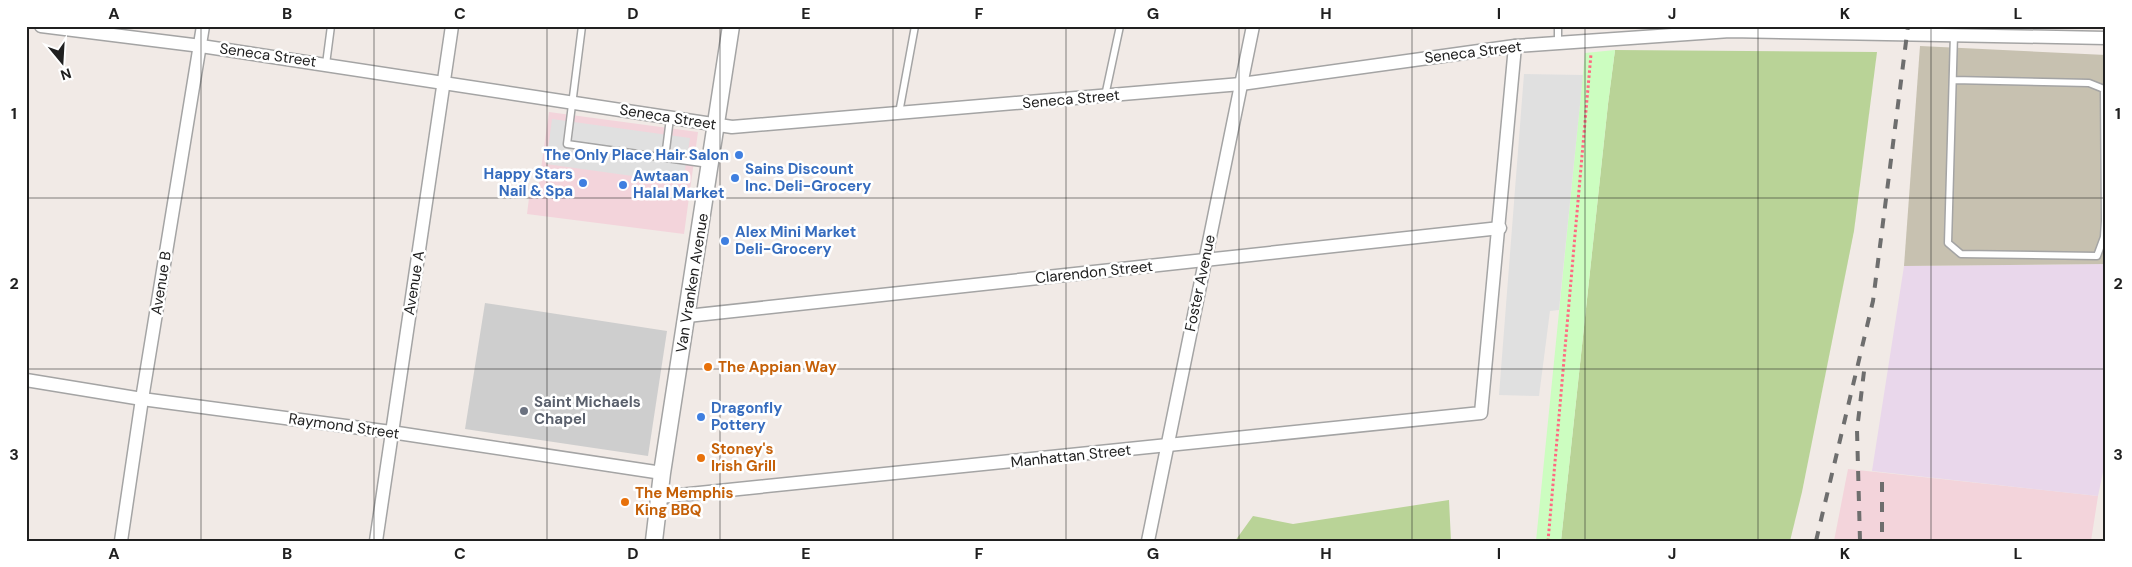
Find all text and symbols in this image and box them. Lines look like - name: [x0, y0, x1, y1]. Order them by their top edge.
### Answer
- text: A: [108, 3, 120, 24]
- text: B: [282, 3, 292, 24]
- text: C: [454, 3, 466, 24]
- text: D: [627, 3, 639, 24]
- text: E: [801, 3, 811, 24]
- text: F: [975, 3, 984, 24]
- text: G: [1147, 3, 1159, 24]
- text: H: [1320, 3, 1332, 24]
- text: I: [1497, 3, 1501, 24]
- text: J: [1668, 3, 1676, 24]
- text: K: [1840, 3, 1851, 24]
- text: L: [2014, 3, 2023, 24]
- street label: Seneca Street: [1423, 36, 1523, 68]
- north arrow: [38, 38, 88, 88]
- street label: Seneca Street: [218, 38, 318, 72]
- text: N: [58, 64, 74, 85]
- street label: Seneca Street: [1022, 85, 1121, 113]
- street label: Seneca Street: [618, 99, 718, 135]
- text: 1: [11, 103, 17, 124]
- text: 1: [2115, 103, 2121, 124]
- place label: The Only Place Hair Salon: [543, 145, 729, 165]
- marker: The Only Place Hair Salon: [733, 149, 745, 161]
- place label: Sains Discount Inc. Deli-Grocery: [745, 159, 871, 196]
- place label: Happy Stars Nail & Spa: [483, 164, 573, 201]
- place label: Awtaan Halal Market: [633, 166, 725, 203]
- marker: Sains Discount Inc. Deli-Grocery: [729, 172, 741, 184]
- marker: Happy Stars Nail & Spa: [577, 177, 589, 189]
- marker: Awtaan Halal Market: [617, 179, 629, 191]
- street label: Van Vranken Avenue: [671, 212, 713, 354]
- place label: Alex Mini Market Deli-Grocery: [735, 222, 856, 259]
- street label: Foster Avenue: [1180, 233, 1220, 333]
- marker: Alex Mini Market Deli-Grocery: [719, 235, 731, 247]
- street label: Avenue A: [399, 249, 429, 317]
- street label: Avenue B: [146, 250, 176, 316]
- street label: Clarendon Street: [1034, 256, 1154, 288]
- text: 2: [9, 273, 19, 294]
- text: 2: [2113, 273, 2123, 294]
- place label: The Appian Way: [718, 357, 837, 377]
- marker: The Appian Way: [702, 361, 714, 373]
- place label: Saint Michaels Chapel: [534, 392, 641, 429]
- place label: Dragonfly Pottery: [711, 398, 782, 435]
- marker: Saint Michaels Chapel: [518, 405, 530, 417]
- street label: Raymond Street: [287, 408, 401, 444]
- marker: Dragonfly Pottery: [695, 411, 707, 423]
- place label: Stoney's Irish Grill: [711, 439, 776, 476]
- street label: Manhattan Street: [1010, 440, 1132, 472]
- text: 3: [9, 444, 19, 465]
- text: 3: [2113, 444, 2123, 465]
- marker: Stoney's Irish Grill: [695, 452, 707, 464]
- place label: The Memphis King BBQ: [635, 483, 733, 520]
- marker: The Memphis King BBQ: [619, 496, 631, 508]
- text: A: [108, 543, 120, 564]
- text: B: [282, 543, 292, 564]
- text: C: [454, 543, 466, 564]
- text: D: [627, 543, 639, 564]
- text: E: [801, 543, 811, 564]
- text: F: [975, 543, 984, 564]
- text: G: [1147, 543, 1159, 564]
- text: H: [1320, 543, 1332, 564]
- text: I: [1497, 543, 1501, 564]
- text: J: [1668, 543, 1676, 564]
- text: K: [1840, 543, 1851, 564]
- text: L: [2014, 543, 2023, 564]

